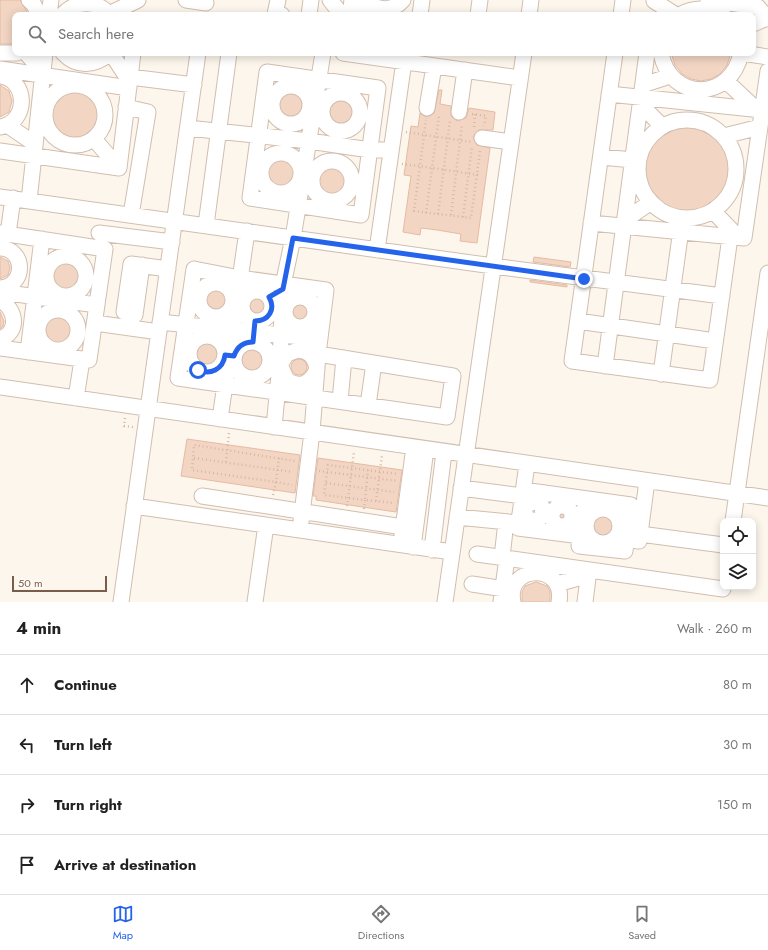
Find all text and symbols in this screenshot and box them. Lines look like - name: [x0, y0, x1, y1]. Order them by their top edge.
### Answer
- search box: [12, 12, 756, 56]
- icon: search: [26, 23, 48, 45]
- text: Search here: [58, 23, 134, 45]
- route end: [575, 270, 593, 288]
- route start: [189, 361, 207, 379]
- map controls: [720, 518, 756, 590]
- button: locate: [720, 518, 756, 554]
- button: layers: [720, 554, 756, 590]
- scale bar: [12, 574, 107, 593]
- text: 50 m: [18, 575, 43, 591]
- text: 4 min: [16, 616, 61, 640]
- text: Walk · 260 m: [677, 619, 752, 638]
- icon: ahead: [16, 674, 38, 696]
- text: Continue: [54, 674, 117, 696]
- text: 80 m: [723, 675, 752, 694]
- icon: left: [16, 734, 38, 756]
- text: Turn left: [54, 734, 112, 756]
- text: 30 m: [723, 735, 752, 754]
- icon: right: [16, 794, 38, 816]
- text: Turn right: [54, 794, 122, 816]
- text: 150 m: [717, 795, 752, 814]
- icon: arrive: [16, 854, 38, 876]
- text: Arrive at destination: [54, 854, 196, 876]
- tab: Map: [112, 903, 134, 943]
- tab: Directions: [358, 903, 404, 943]
- tab: Saved: [628, 903, 656, 943]

